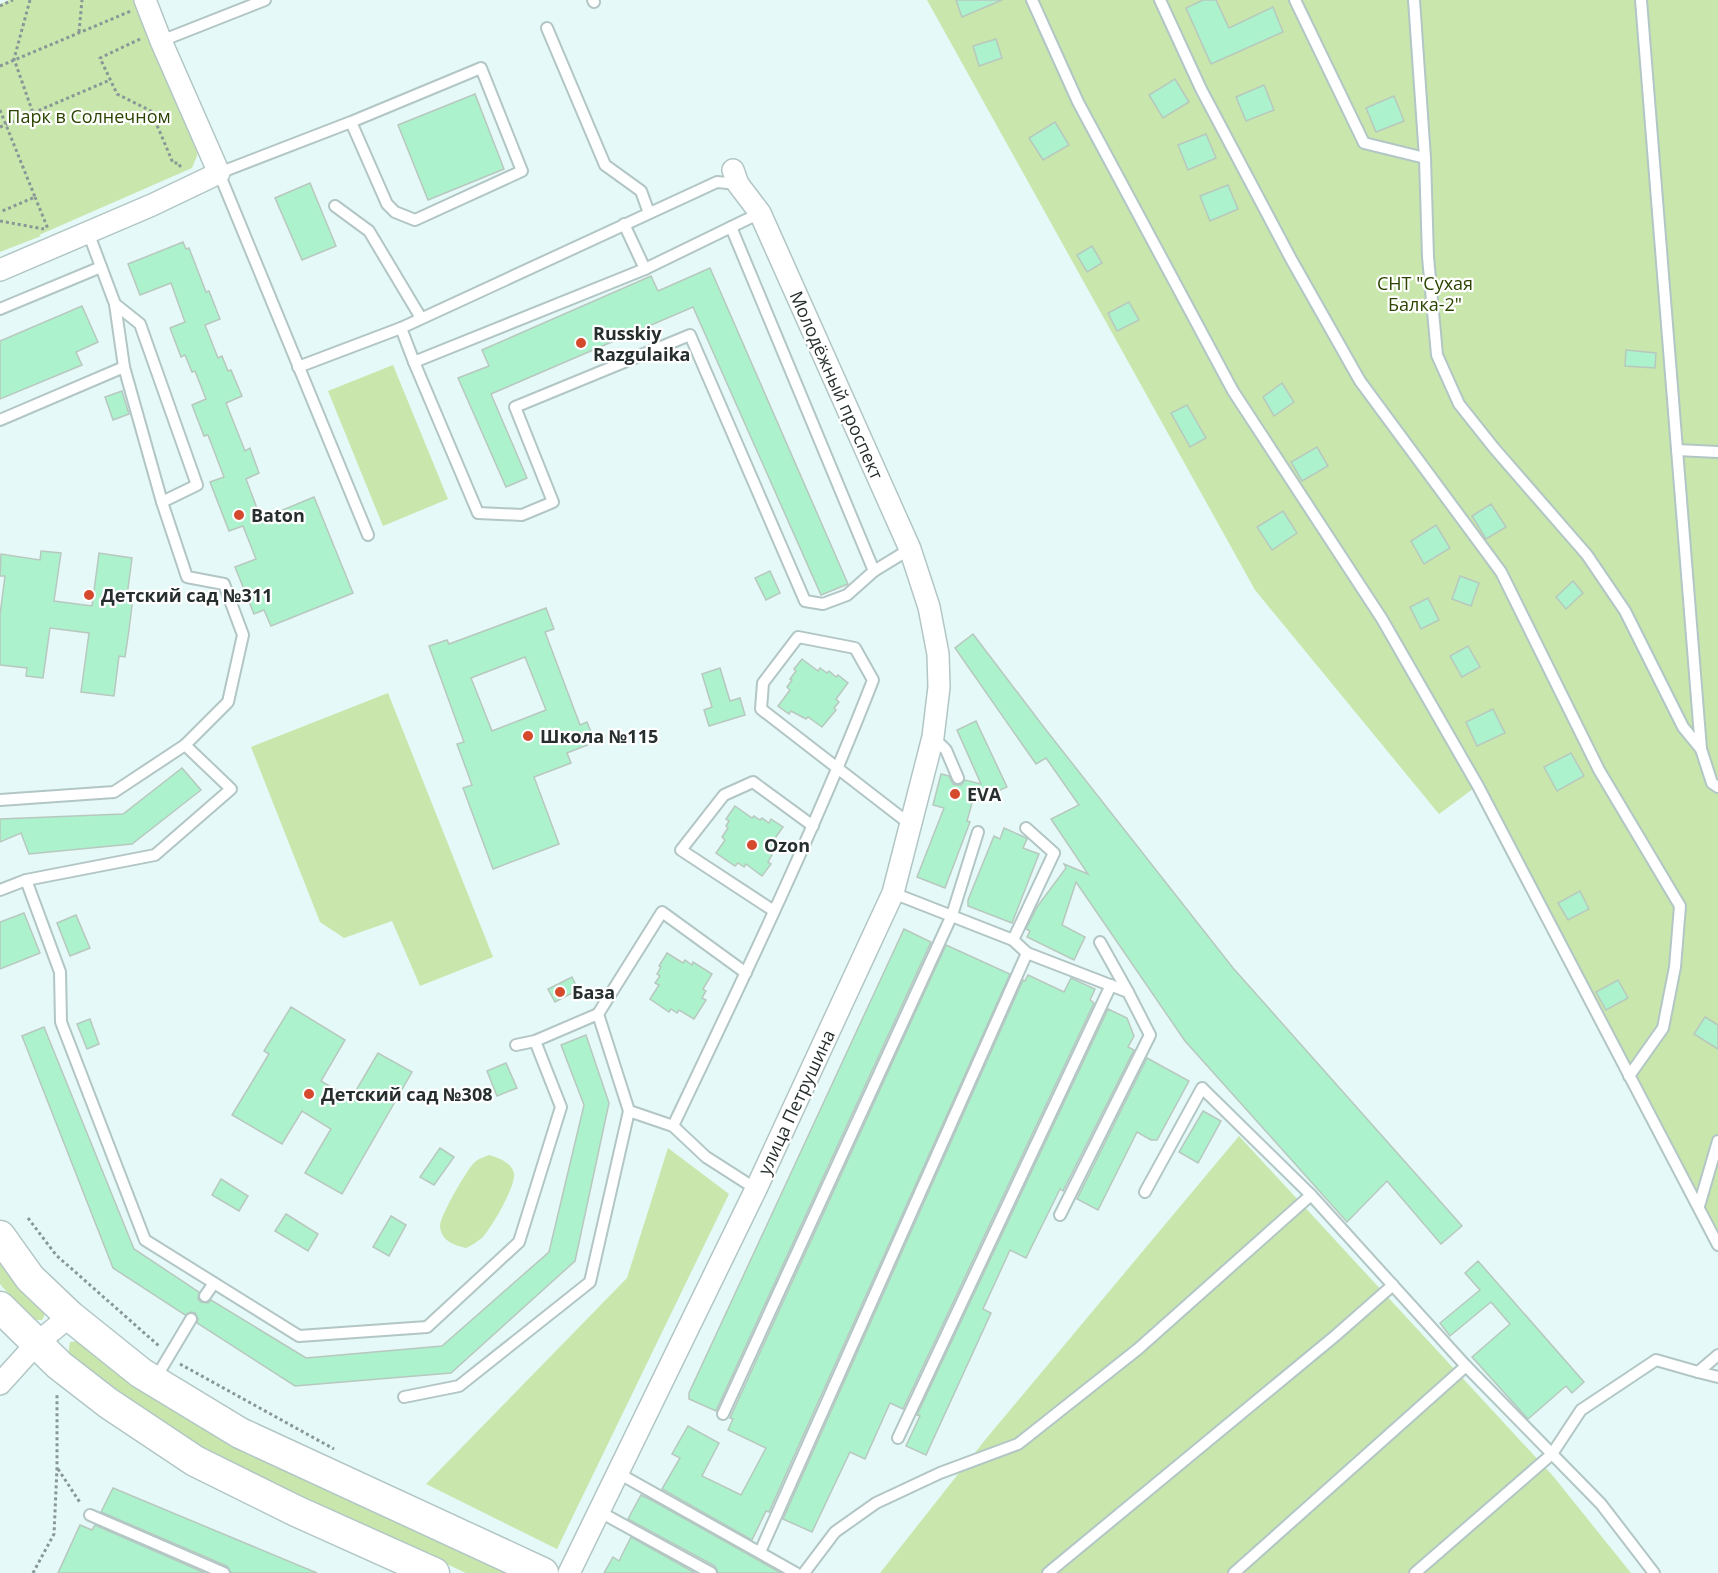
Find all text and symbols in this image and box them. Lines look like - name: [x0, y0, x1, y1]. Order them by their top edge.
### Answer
- park label: Парк в Солнечном: [7, 104, 171, 128]
- park label: СНТ "Сухая Балка-2": [1377, 271, 1473, 316]
- street label: Молодёжный проспект: [785, 287, 890, 483]
- place label: Russkiy Razgulaika: [593, 321, 690, 366]
- marker: Russkiy Razgulaika: [574, 336, 588, 350]
- place label: Baton: [251, 503, 305, 527]
- marker: Baton: [232, 508, 246, 522]
- place label: Детский сад №311: [101, 583, 272, 607]
- marker: Детский сад №311: [82, 588, 96, 602]
- place label: Школа №115: [540, 724, 658, 748]
- marker: Школа №115: [521, 729, 535, 743]
- place label: EVA: [967, 782, 1002, 806]
- marker: EVA: [948, 787, 962, 801]
- place label: Ozon: [764, 833, 810, 857]
- marker: Ozon: [745, 838, 759, 852]
- place label: База: [572, 980, 615, 1004]
- marker: База: [553, 985, 567, 999]
- street label: улица Петрушина: [752, 1026, 840, 1178]
- place label: Детский сад №308: [321, 1082, 492, 1106]
- marker: Детский сад №308: [302, 1087, 316, 1101]

